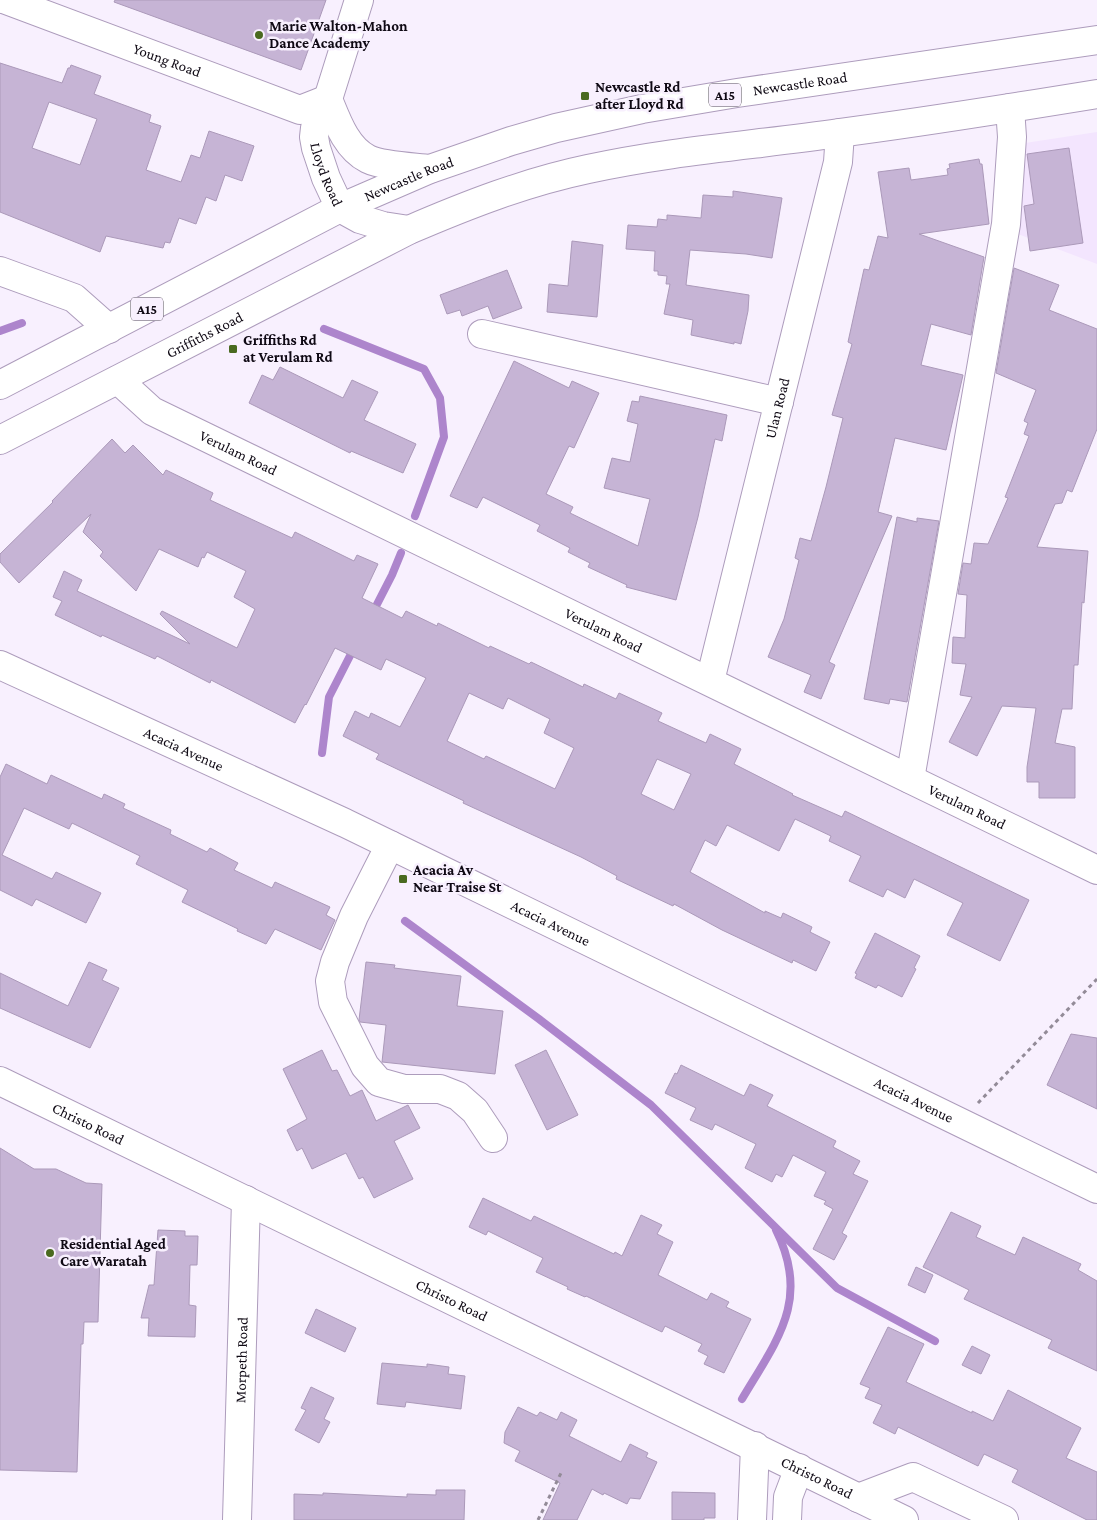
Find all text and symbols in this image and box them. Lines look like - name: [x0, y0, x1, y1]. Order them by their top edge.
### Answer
- place label: Marie Walton-Mahon Dance Academy: [269, 18, 408, 51]
- marker: Marie Walton-Mahon Dance Academy: [253, 29, 265, 41]
- street label: Young Road: [131, 40, 203, 80]
- street label: Newcastle Road: [752, 69, 848, 99]
- place label: Newcastle Rd after Lloyd Rd: [595, 79, 684, 112]
- road number: A15: [709, 84, 741, 106]
- marker: Newcastle Rd after Lloyd Rd: [579, 90, 591, 102]
- street label: Lloyd Road: [307, 141, 346, 209]
- street label: Newcastle Road: [362, 154, 456, 205]
- road number: A15: [131, 298, 163, 320]
- street label: Griffiths Road: [164, 309, 245, 361]
- place label: Griffiths Rd at Verulam Rd: [243, 332, 333, 365]
- marker: Griffiths Rd at Verulam Rd: [227, 343, 239, 355]
- street label: Ulan Road: [762, 376, 792, 440]
- street label: Verulam Road: [197, 427, 280, 479]
- street label: Verulam Road: [562, 605, 645, 656]
- street label: Acacia Avenue: [141, 724, 226, 774]
- street label: Verulam Road: [926, 781, 1008, 832]
- place label: Acacia Av Near Traise St: [412, 862, 502, 895]
- marker: Acacia Av Near Traise St: [397, 873, 409, 885]
- street label: Acacia Avenue: [508, 897, 593, 949]
- street label: Acacia Avenue: [872, 1074, 956, 1126]
- street label: Christo Road: [50, 1100, 127, 1148]
- place label: Residential Aged Care Waratah: [60, 1236, 167, 1269]
- marker: Residential Aged Care Waratah: [44, 1247, 56, 1259]
- street label: Christo Road: [413, 1276, 490, 1324]
- street label: Morpeth Road: [232, 1317, 251, 1403]
- street label: Christo Road: [778, 1453, 855, 1502]

